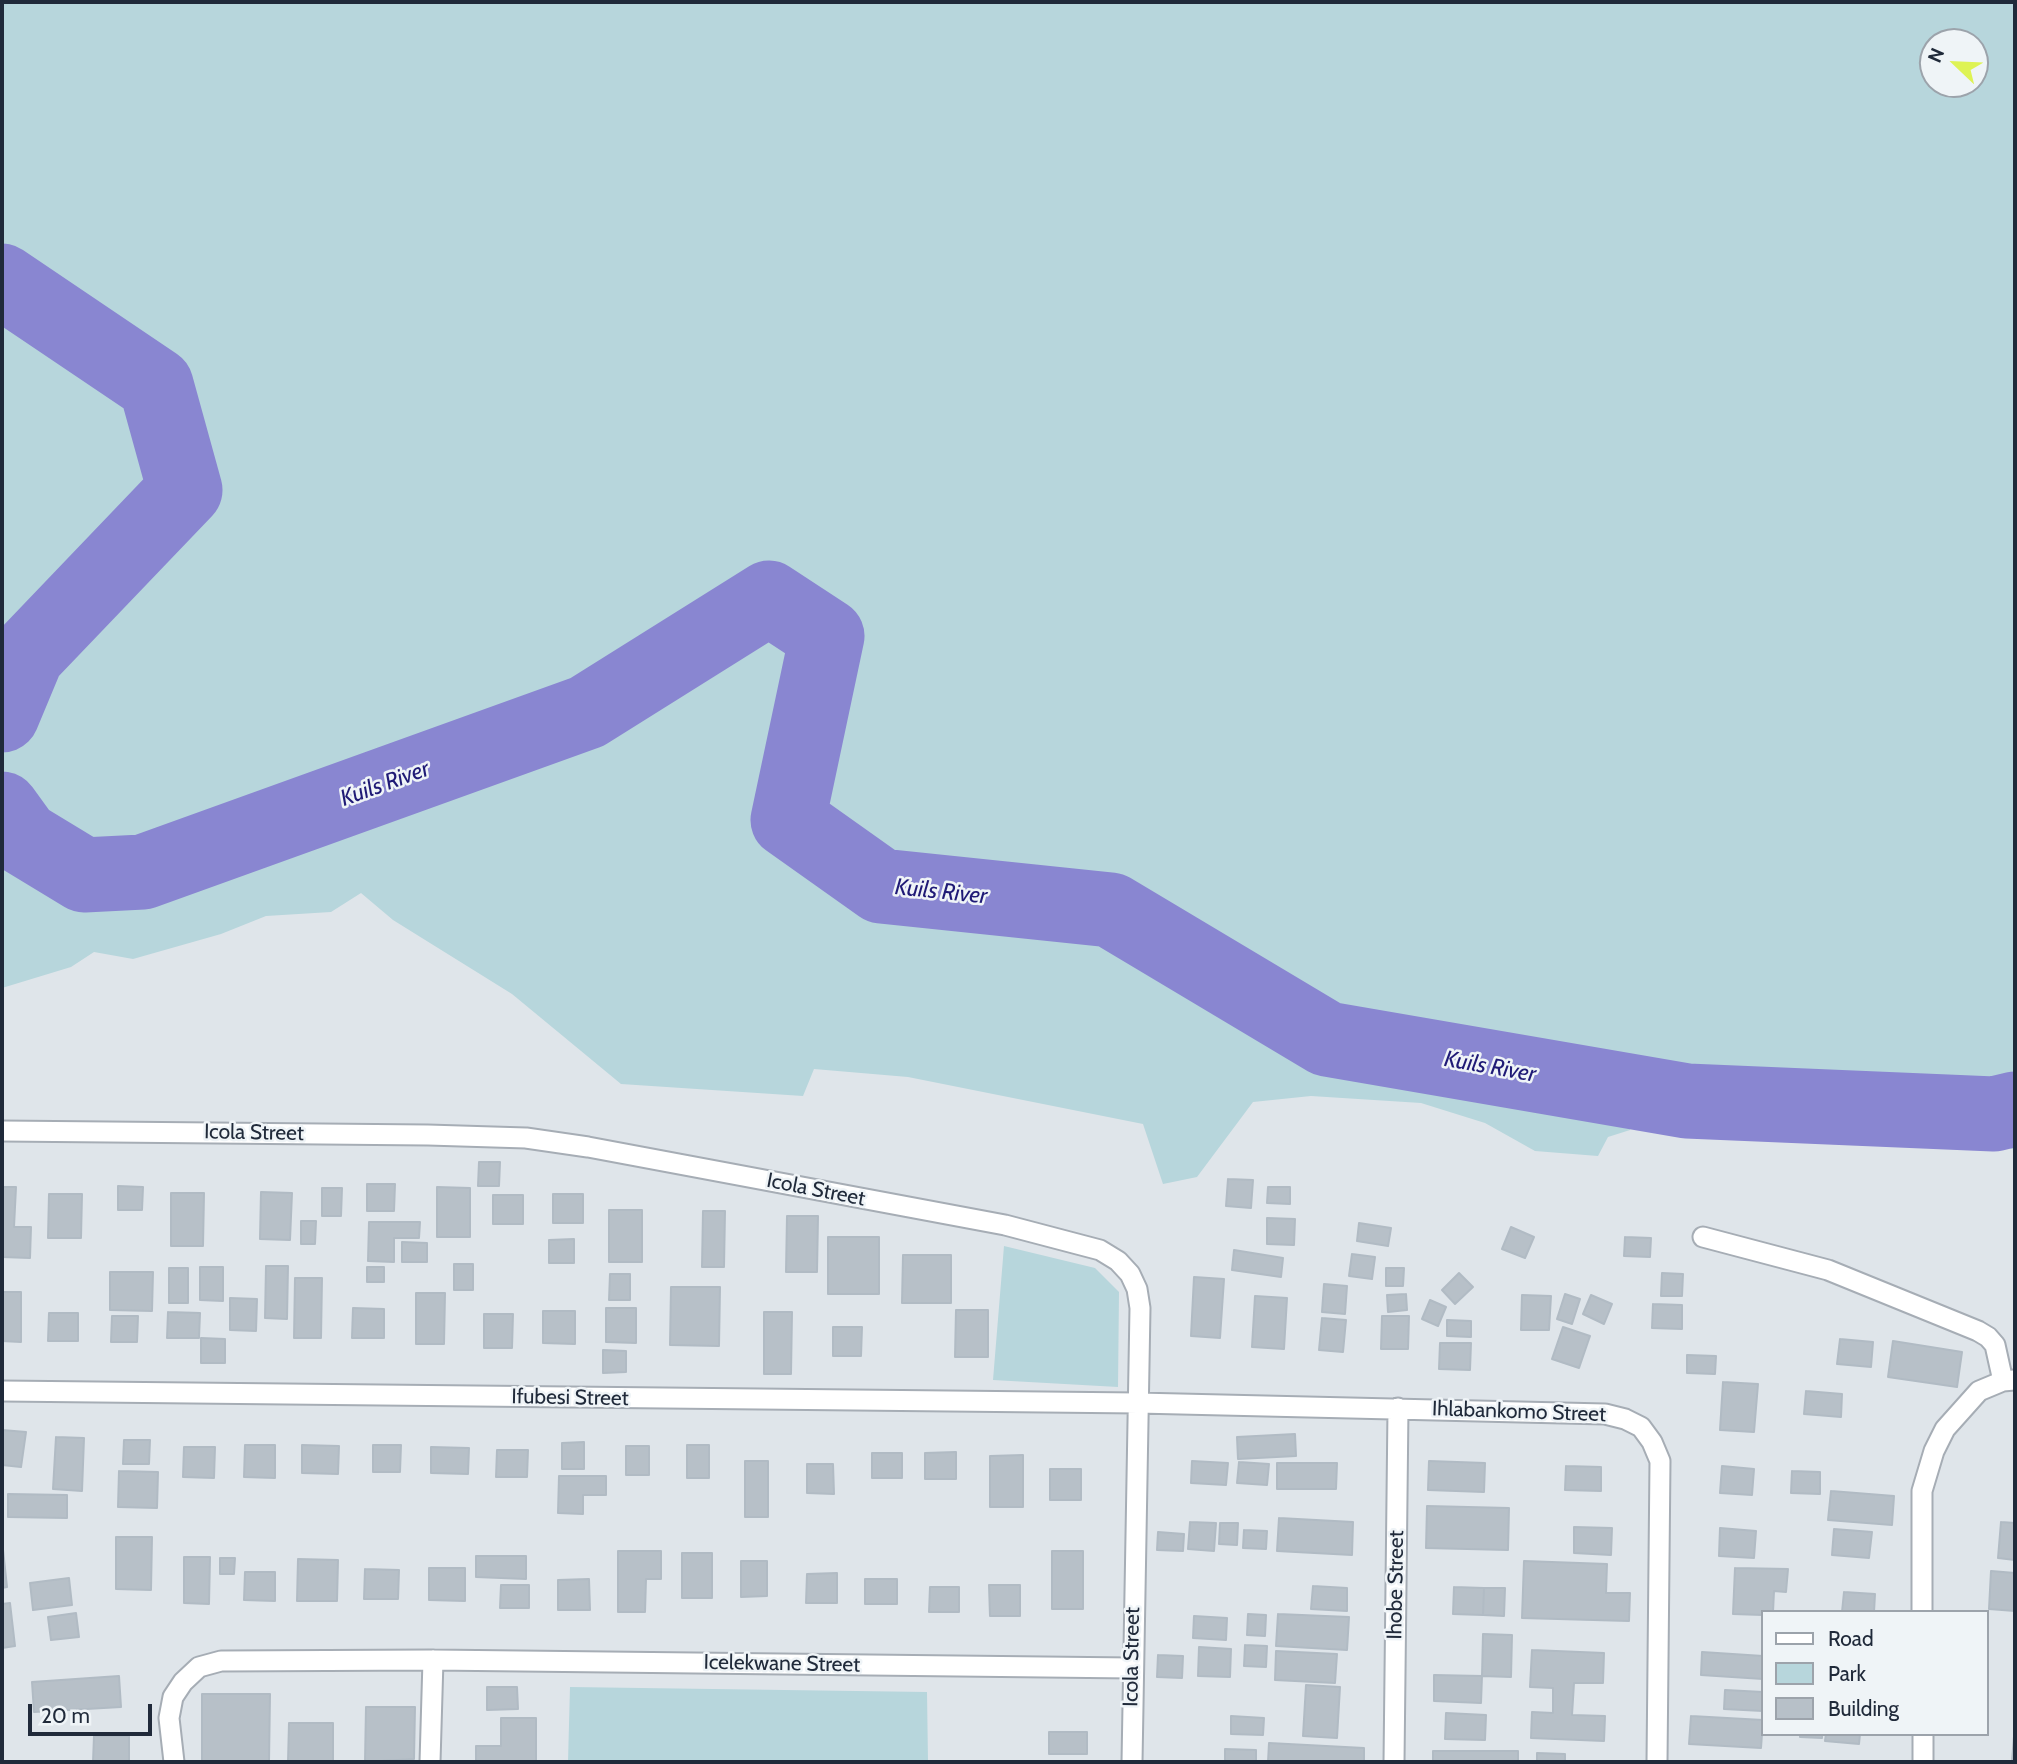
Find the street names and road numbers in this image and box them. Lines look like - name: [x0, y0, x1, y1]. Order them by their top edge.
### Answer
- street label: Icola Street: [204, 1120, 304, 1146]
- street label: Icola Street: [765, 1168, 867, 1212]
- street label: Ifubesi Street: [511, 1384, 629, 1412]
- street label: Ihlabankomo Street: [1432, 1396, 1606, 1428]
- street label: Ihobe Street: [1382, 1530, 1410, 1640]
- street label: Icola Street: [1119, 1607, 1145, 1707]
- street label: Icelekwane Street: [703, 1650, 861, 1678]

